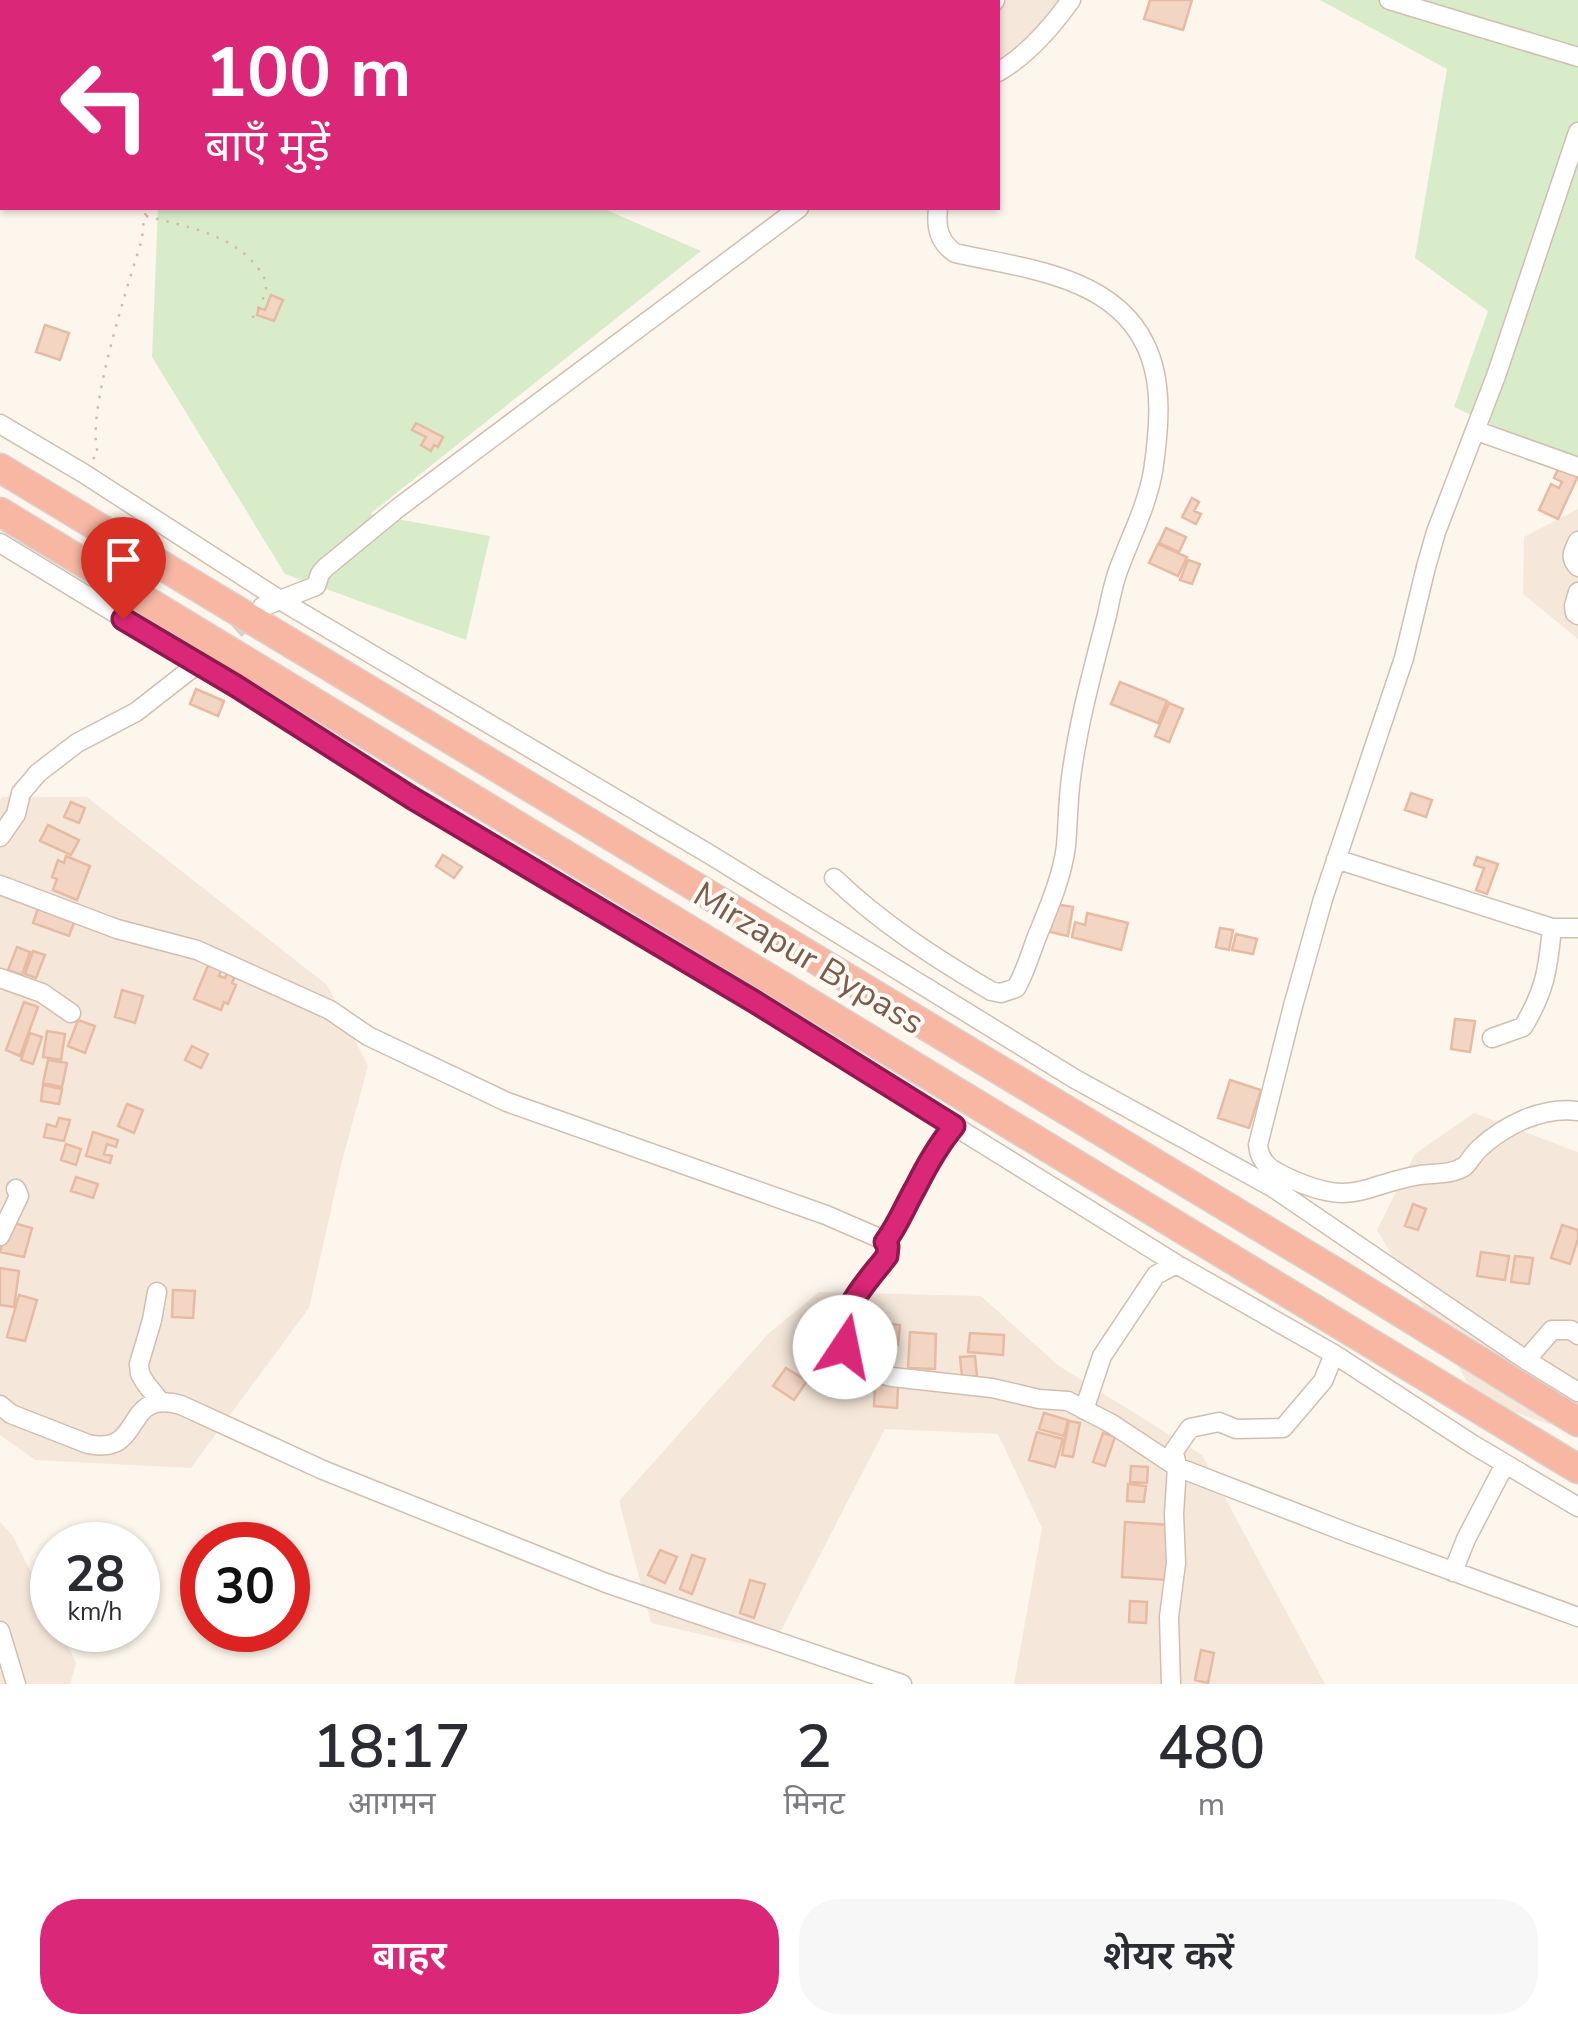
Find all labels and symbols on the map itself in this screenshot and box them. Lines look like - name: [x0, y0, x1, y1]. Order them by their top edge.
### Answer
- pin: [81, 517, 166, 620]
- street label: Mirzapur Bypass: [685, 871, 933, 1046]
- position arrow: [793, 1295, 897, 1399]
- speed limit sign: 30: [180, 1522, 310, 1652]

